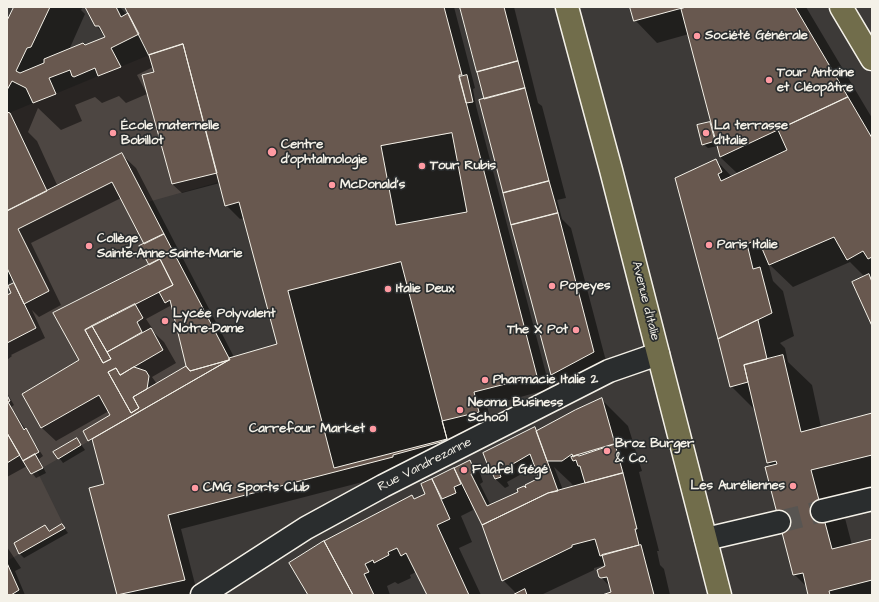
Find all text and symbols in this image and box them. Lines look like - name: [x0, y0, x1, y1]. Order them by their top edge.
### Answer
- place label: Société Générale: [705, 28, 808, 44]
- marker: Société Générale: [692, 31, 702, 41]
- place label: Tour Antoine et Cléopâtre: [777, 65, 854, 96]
- marker: Tour Antoine et Cléopâtre: [764, 75, 774, 85]
- place label: École maternelle Bobillot: [121, 118, 219, 149]
- place label: La terrasse d'Italie: [714, 118, 788, 149]
- marker: École maternelle Bobillot: [108, 128, 118, 138]
- marker: La terrasse d'Italie: [701, 128, 711, 138]
- place label: Centre d'ophtalmologie: [281, 137, 367, 168]
- marker: Centre d'ophtalmologie: [266, 146, 278, 158]
- place label: Tour Rubis: [430, 158, 496, 174]
- marker: Tour Rubis: [417, 161, 427, 171]
- place label: McDonald's: [340, 177, 405, 193]
- marker: McDonald's: [327, 180, 337, 190]
- place label: Collège Sainte-Anne-Sainte-Marie: [97, 231, 242, 262]
- place label: Paris Italie: [717, 237, 778, 253]
- marker: Paris Italie: [704, 240, 714, 250]
- marker: Collège Sainte-Anne-Sainte-Marie: [84, 241, 94, 251]
- street label: Avenue d'Italie: [628, 260, 662, 342]
- place label: Popeyes: [560, 278, 611, 294]
- place label: Italie Deux: [396, 281, 454, 297]
- marker: Popeyes: [547, 281, 557, 291]
- marker: Italie Deux: [383, 284, 393, 294]
- place label: Lycée Polyvalent Notre-Dame: [173, 306, 276, 337]
- marker: Lycée Polyvalent Notre-Dame: [160, 316, 170, 326]
- place label: The X Pot: [507, 322, 568, 338]
- marker: The X Pot: [571, 325, 581, 335]
- place label: Pharmacie Italie 2: [493, 372, 598, 388]
- marker: Pharmacie Italie 2: [480, 375, 490, 385]
- place label: Neoma Business School: [468, 395, 563, 426]
- marker: Neoma Business School: [455, 405, 465, 415]
- place label: Carrefour Market: [249, 421, 365, 437]
- marker: Carrefour Market: [368, 424, 378, 434]
- street label: Rue Vandrezanne: [375, 435, 475, 495]
- place label: Broz Burger & Co.: [615, 436, 694, 467]
- marker: Broz Burger & Co.: [602, 446, 612, 456]
- place label: Falafel Gégé: [472, 462, 548, 478]
- marker: Falafel Gégé: [459, 465, 469, 475]
- place label: Les Auréliennes: [690, 478, 785, 494]
- place label: CMG Sports Club: [203, 480, 309, 496]
- marker: Les Auréliennes: [788, 481, 798, 491]
- marker: CMG Sports Club: [190, 483, 200, 493]

